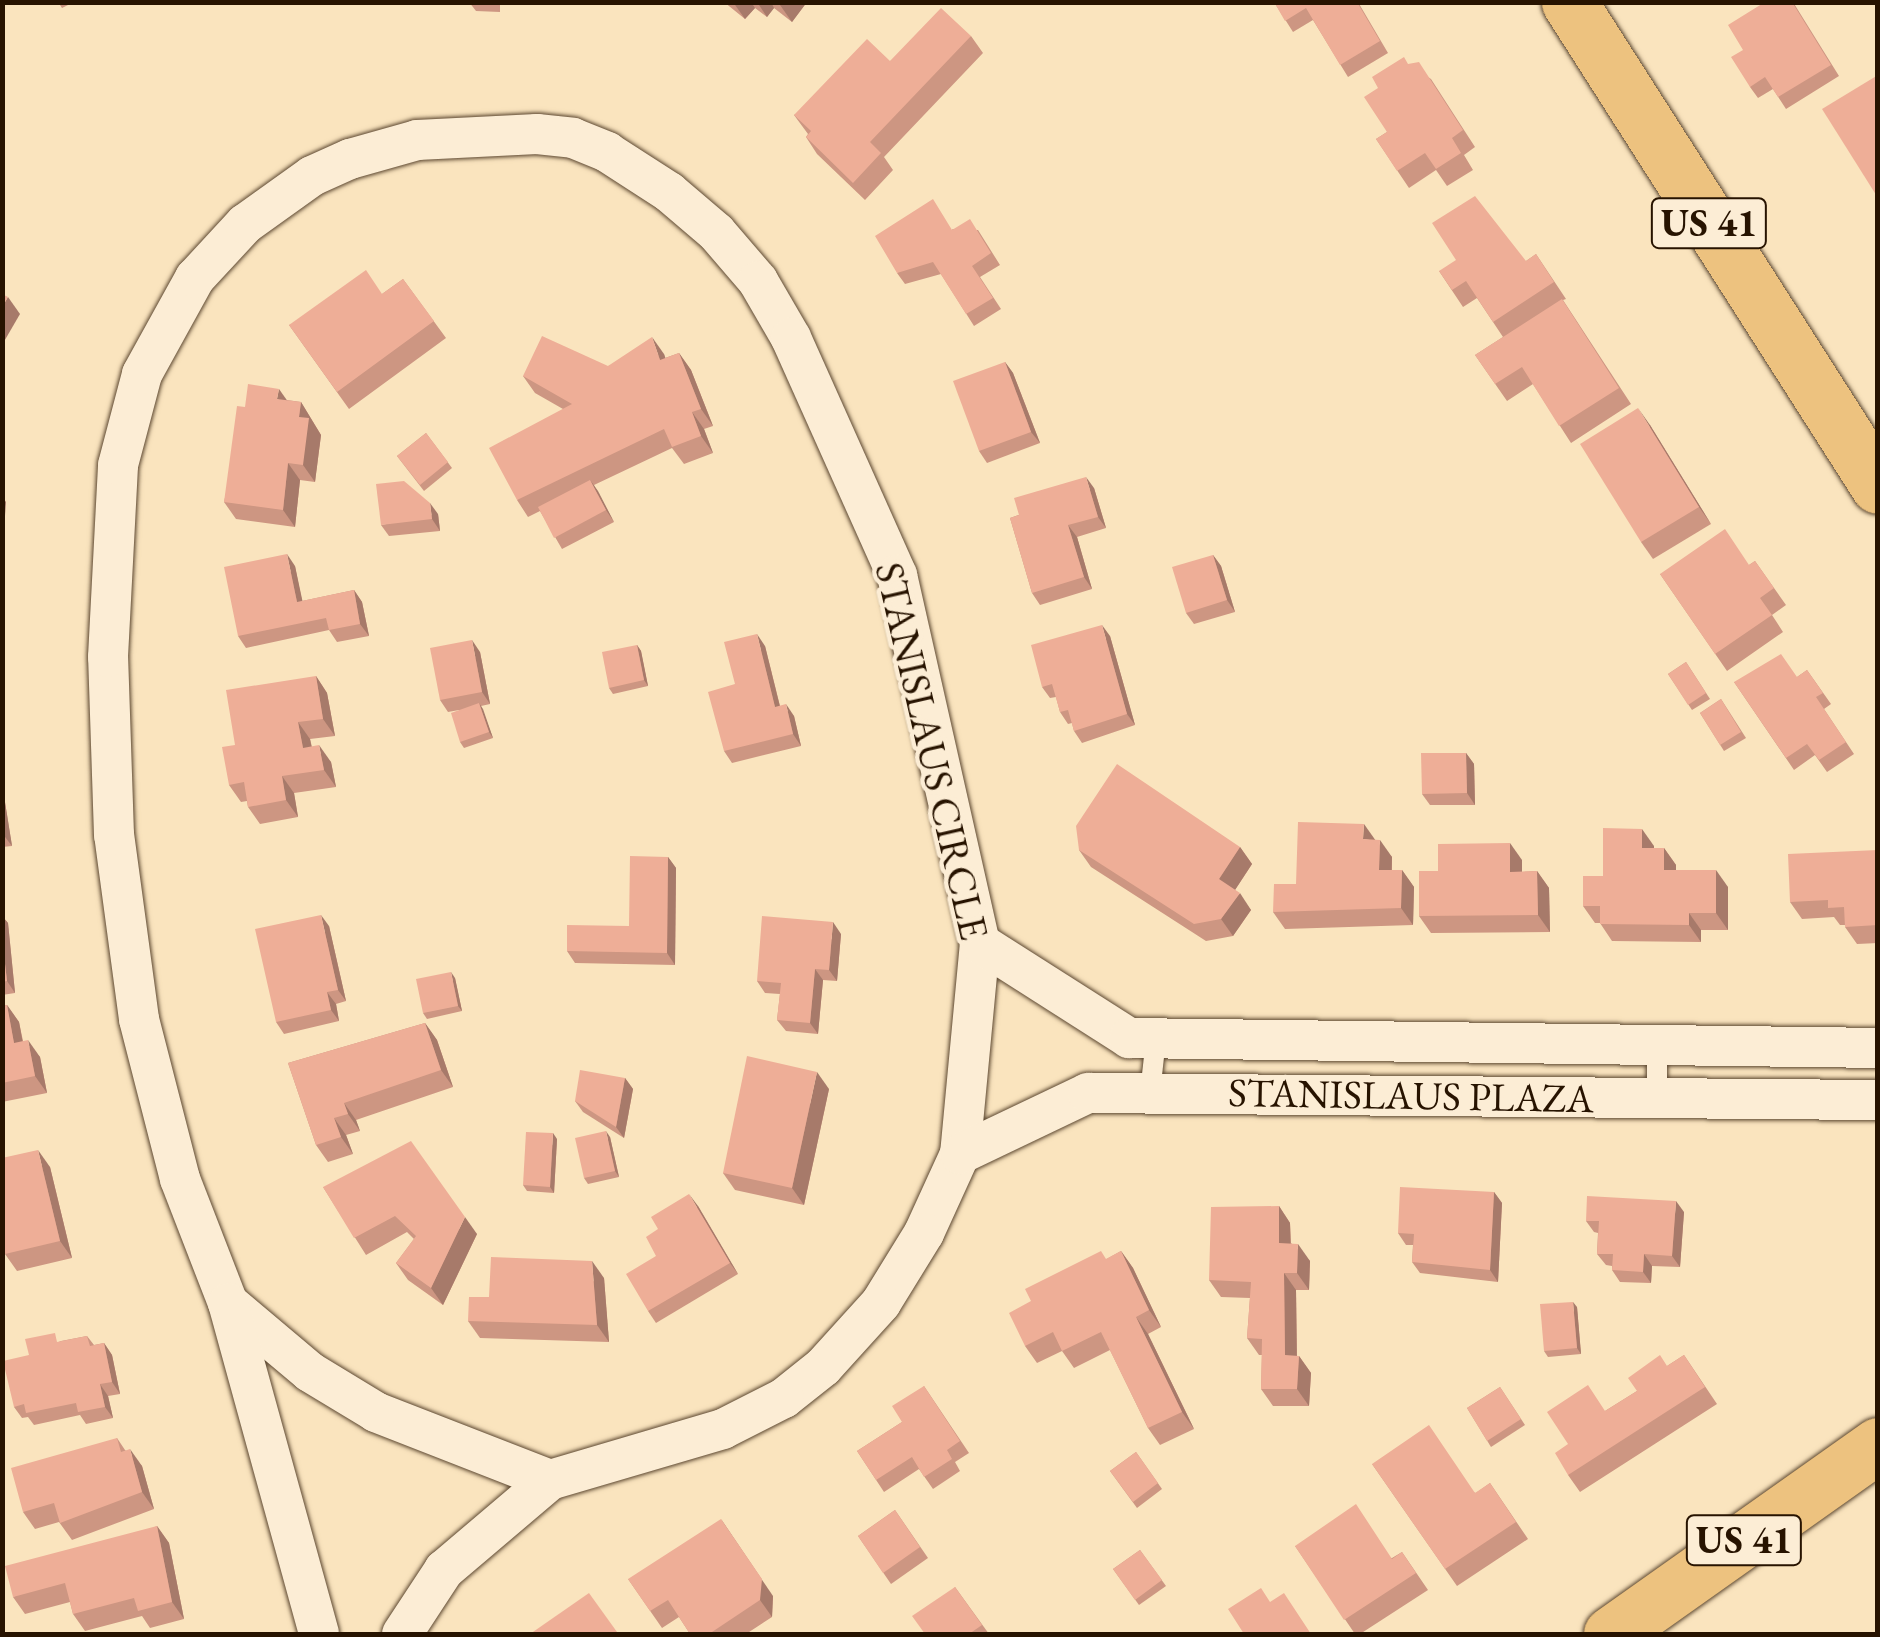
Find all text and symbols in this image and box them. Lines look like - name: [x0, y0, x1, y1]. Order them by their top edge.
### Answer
- road number: US 41: [1649, 190, 1769, 256]
- street label: STANISLAUS CIRCLE: [865, 558, 999, 944]
- street label: STANISLAUS PLAZA: [1228, 1068, 1594, 1122]
- road number: US 41: [1684, 1507, 1804, 1573]

